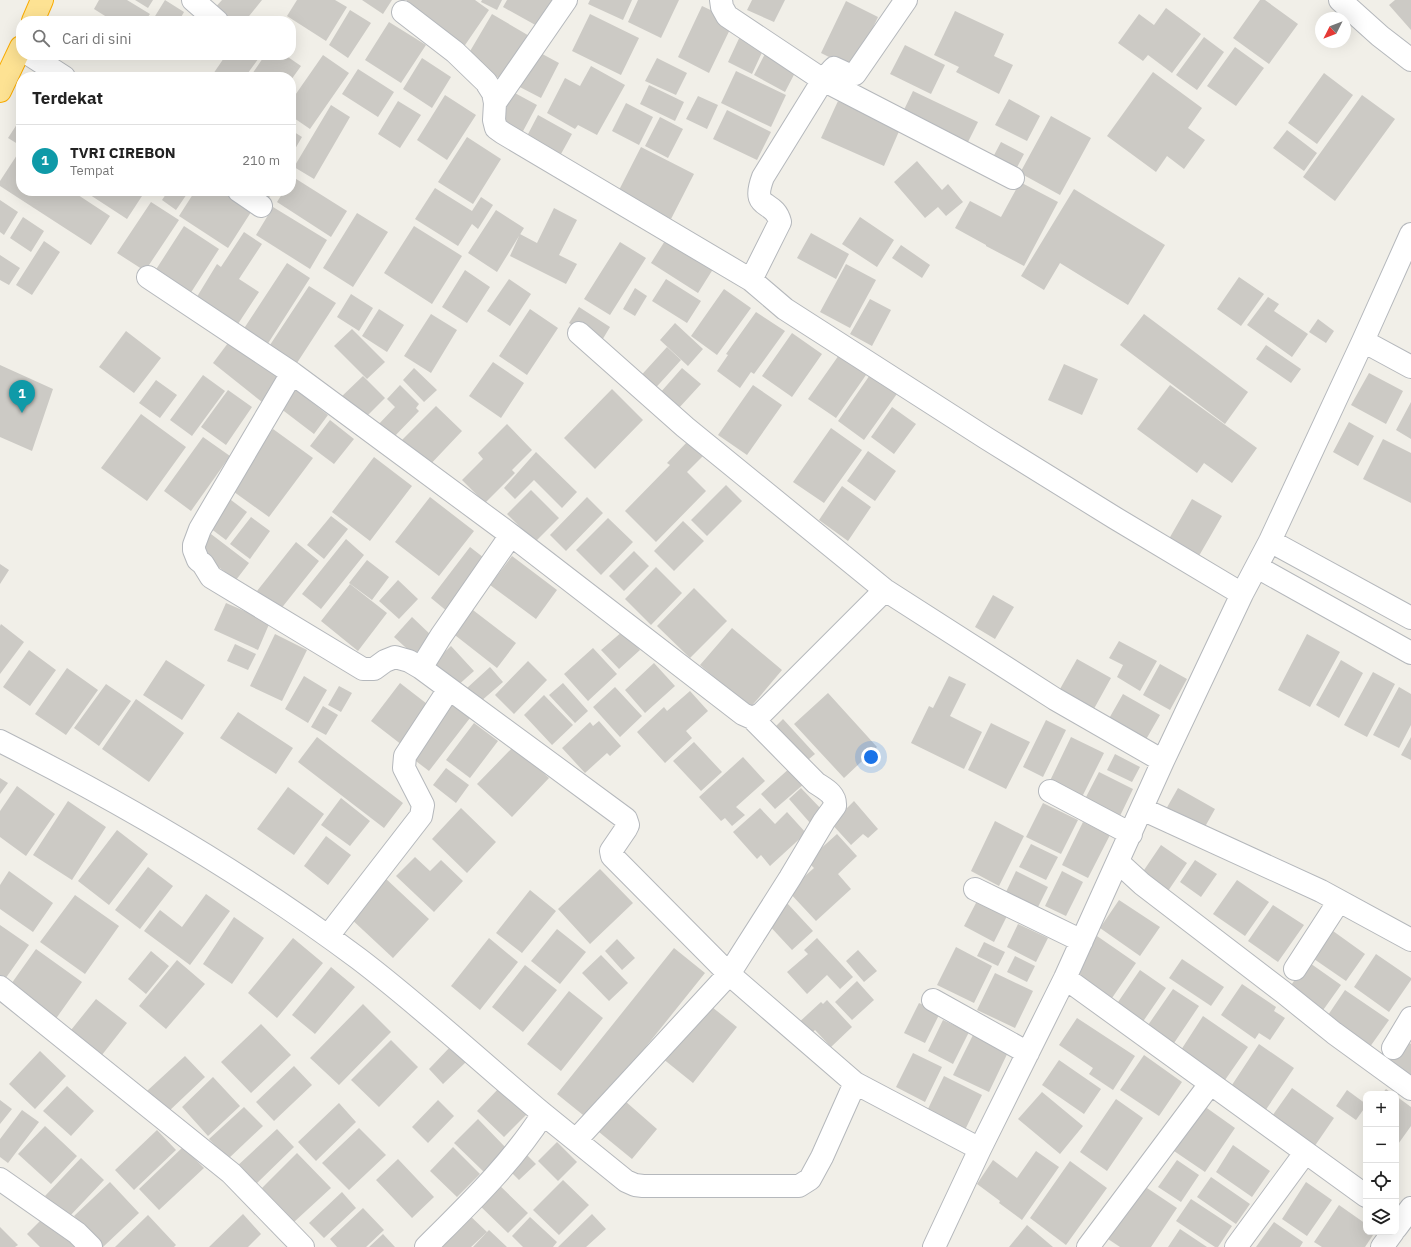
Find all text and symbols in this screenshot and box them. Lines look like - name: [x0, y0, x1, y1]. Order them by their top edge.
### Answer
- north arrow: [1315, 12, 1351, 48]
- search box: [16, 16, 296, 60]
- icon: search: [30, 27, 52, 49]
- text: Cari di sini: [62, 29, 131, 48]
- text: Terdekat: [32, 87, 103, 109]
- text: TVRI CIREBON: [70, 143, 176, 162]
- text: 1: [41, 152, 49, 169]
- text: 210 m: [242, 152, 280, 169]
- text: Tempat: [70, 162, 114, 179]
- pin: 1: [9, 380, 35, 413]
- your location: [861, 747, 881, 767]
- map controls: [1363, 1091, 1399, 1235]
- button: +: [1363, 1091, 1399, 1127]
- button: −: [1363, 1127, 1399, 1163]
- button: locate: [1363, 1163, 1399, 1199]
- button: layers: [1363, 1199, 1399, 1235]

